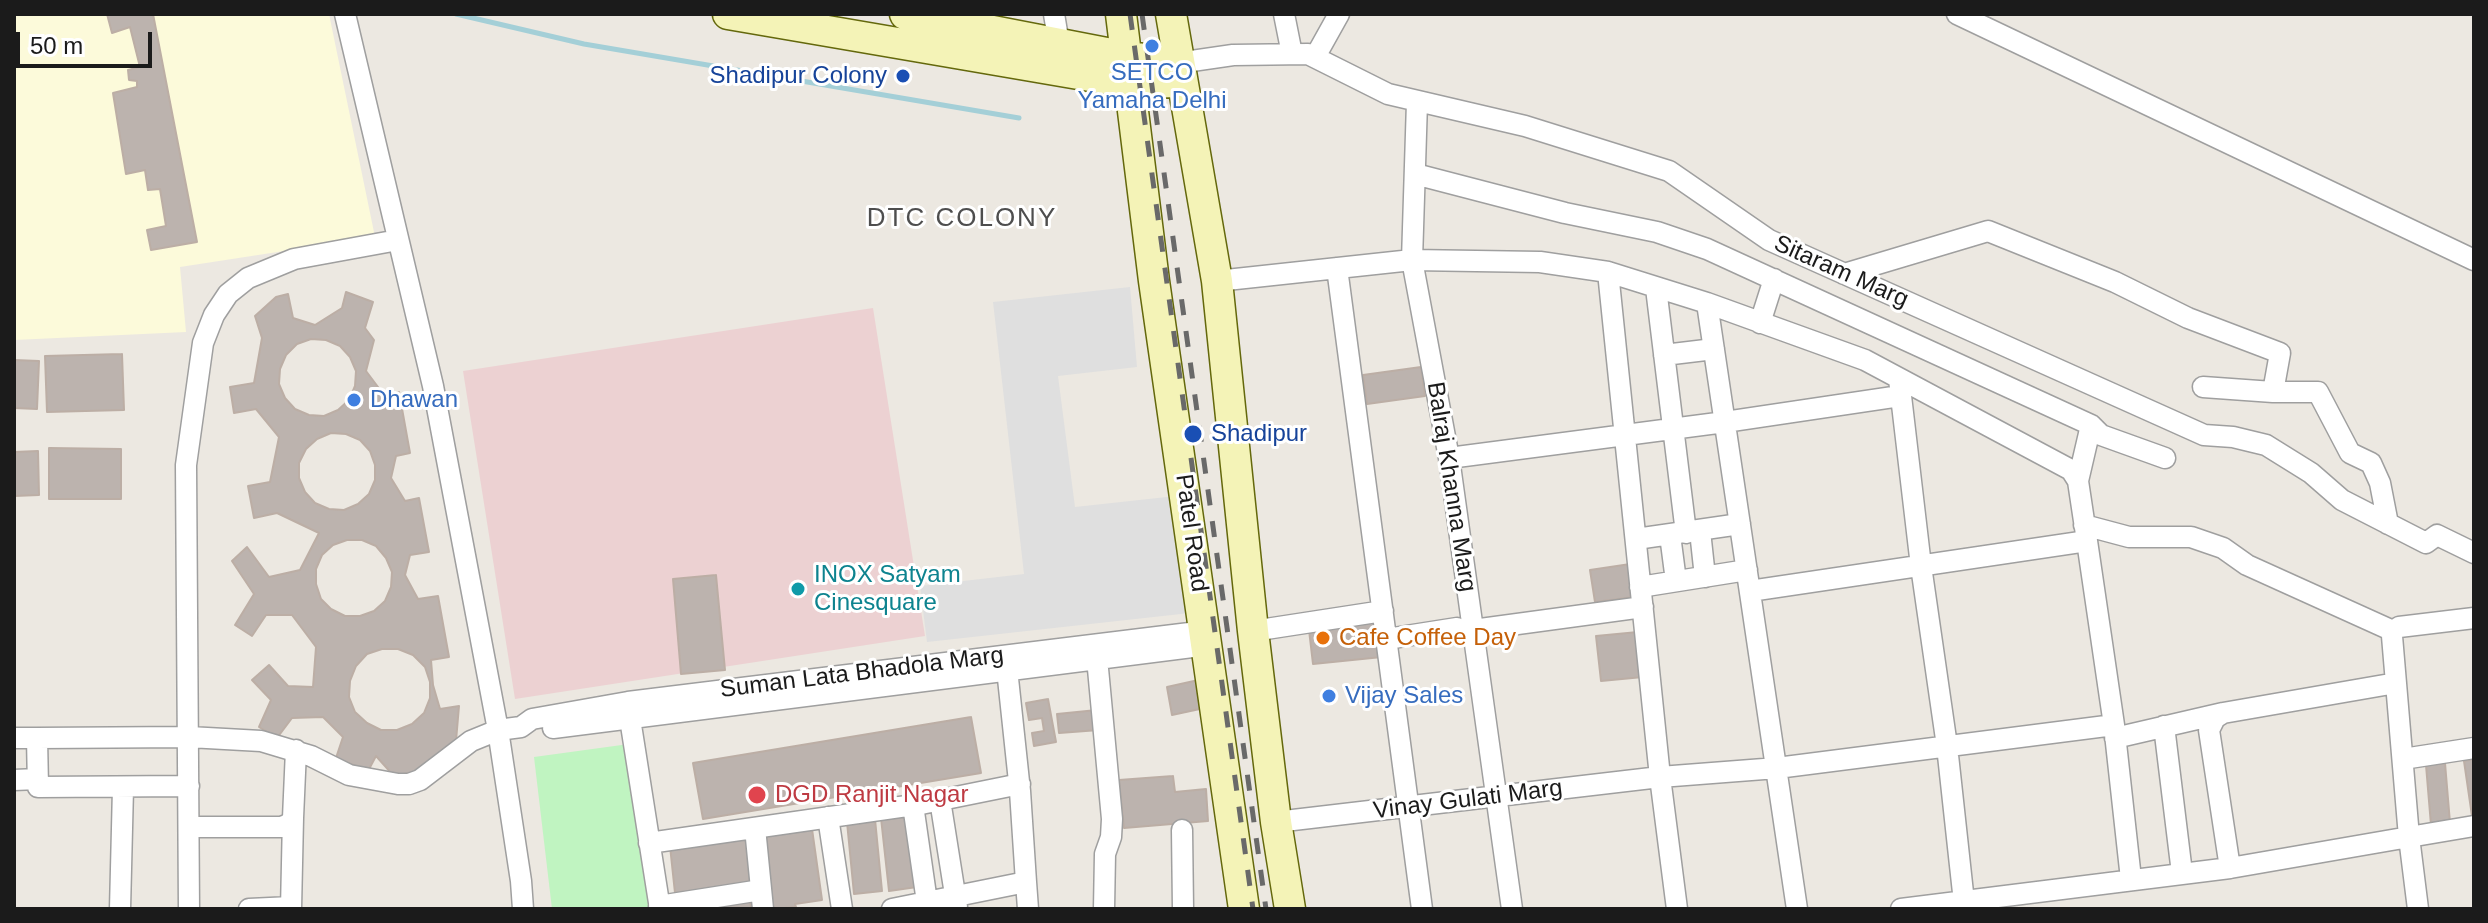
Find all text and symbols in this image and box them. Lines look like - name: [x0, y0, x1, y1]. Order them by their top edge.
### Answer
- scale bar: [20, 16, 156, 66]
- text: 50 m: [30, 32, 83, 59]
- marker: SETCO Yamaha Delhi: [1143, 37, 1161, 55]
- place label: SETCO Yamaha Delhi: [1078, 59, 1226, 115]
- place label: Shadipur Colony: [710, 62, 887, 90]
- marker: Shadipur Colony: [894, 67, 912, 85]
- district label: DTC COLONY: [867, 203, 1057, 235]
- street label: Sitaram Marg: [1769, 230, 1913, 314]
- street label: Balraj Khanna Marg: [1420, 380, 1482, 594]
- place label: Dhawan: [370, 386, 458, 414]
- marker: Dhawan: [345, 391, 363, 409]
- place label: Shadipur: [1211, 420, 1307, 448]
- marker: Shadipur: [1182, 423, 1204, 445]
- street label: Patel Road: [1168, 472, 1214, 594]
- place label: INOX Satyam Cinesquare: [814, 561, 961, 617]
- marker: INOX Satyam Cinesquare: [789, 580, 807, 598]
- place label: Cafe Coffee Day: [1339, 624, 1516, 652]
- marker: Cafe Coffee Day: [1314, 629, 1332, 647]
- street label: Suman Lata Bhadola Marg: [719, 641, 1005, 705]
- place label: Vijay Sales: [1345, 682, 1463, 710]
- marker: Vijay Sales: [1320, 687, 1338, 705]
- street label: Vinay Gulati Marg: [1372, 774, 1564, 826]
- place label: DGD Ranjit Nagar: [775, 781, 968, 809]
- marker: DGD Ranjit Nagar: [746, 784, 768, 806]

